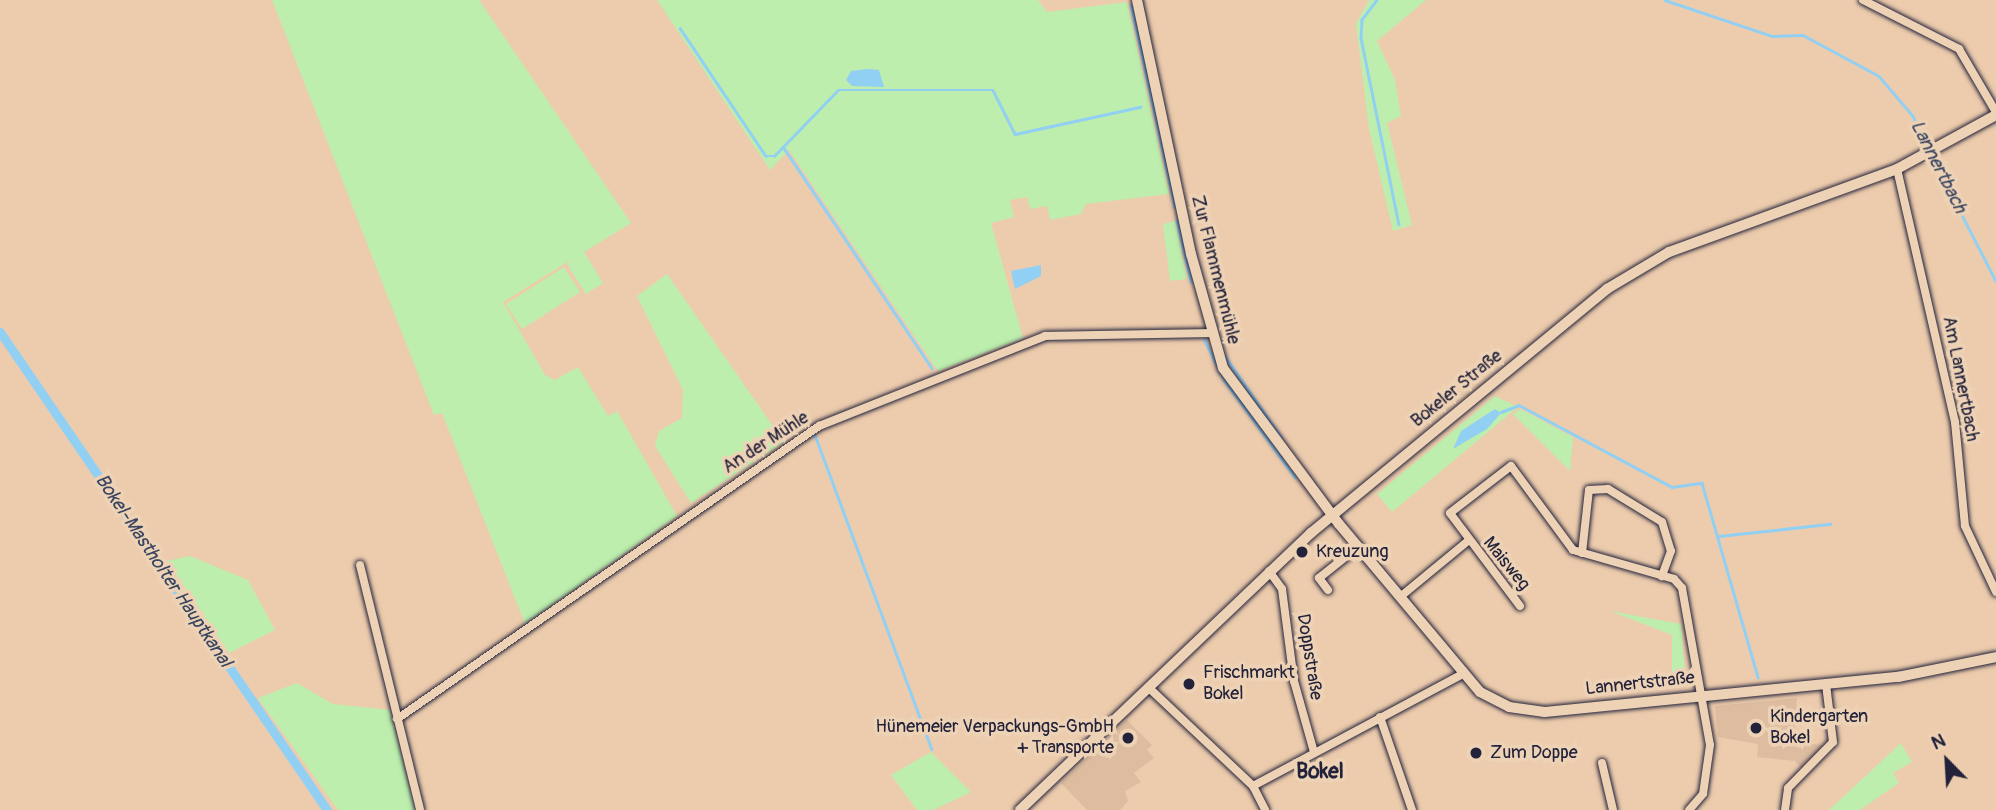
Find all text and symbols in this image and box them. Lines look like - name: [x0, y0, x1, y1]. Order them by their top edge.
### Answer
- water label: Lannertbach: [1905, 117, 1971, 217]
- street label: Zur Flammenmühle: [1186, 193, 1244, 347]
- street label: Am Lannertbach: [1937, 315, 1983, 443]
- street label: Bokeler Straße: [1407, 346, 1507, 432]
- street label: An der Mühle: [719, 407, 813, 479]
- water label: Bokel-Mastholter Hauptkanal: [90, 470, 236, 672]
- street label: Maisweg: [1478, 533, 1534, 595]
- place label: Kreuzung: [1316, 541, 1389, 563]
- marker: Kreuzung: [1294, 544, 1310, 560]
- street label: Doppstraße: [1292, 612, 1326, 702]
- place label: Frischmarkt Bokel: [1203, 663, 1295, 706]
- street label: Lannertstraße: [1584, 668, 1696, 700]
- marker: Frischmarkt Bokel: [1181, 676, 1197, 692]
- place label: Kindergarten Bokel: [1770, 707, 1868, 750]
- place label: Hünemeier Verpackungs-GmbH + Transporte: [875, 717, 1114, 760]
- marker: Kindergarten Bokel: [1748, 720, 1764, 736]
- north arrow: [1912, 726, 1982, 796]
- text: N: [1928, 728, 1949, 755]
- marker: Hünemeier Verpackungs-GmbH + Transporte: [1120, 730, 1136, 746]
- place label: Zum Doppe: [1490, 742, 1578, 764]
- marker: Zum Doppe: [1468, 745, 1484, 761]
- district label: Bokel: [1296, 759, 1344, 785]

